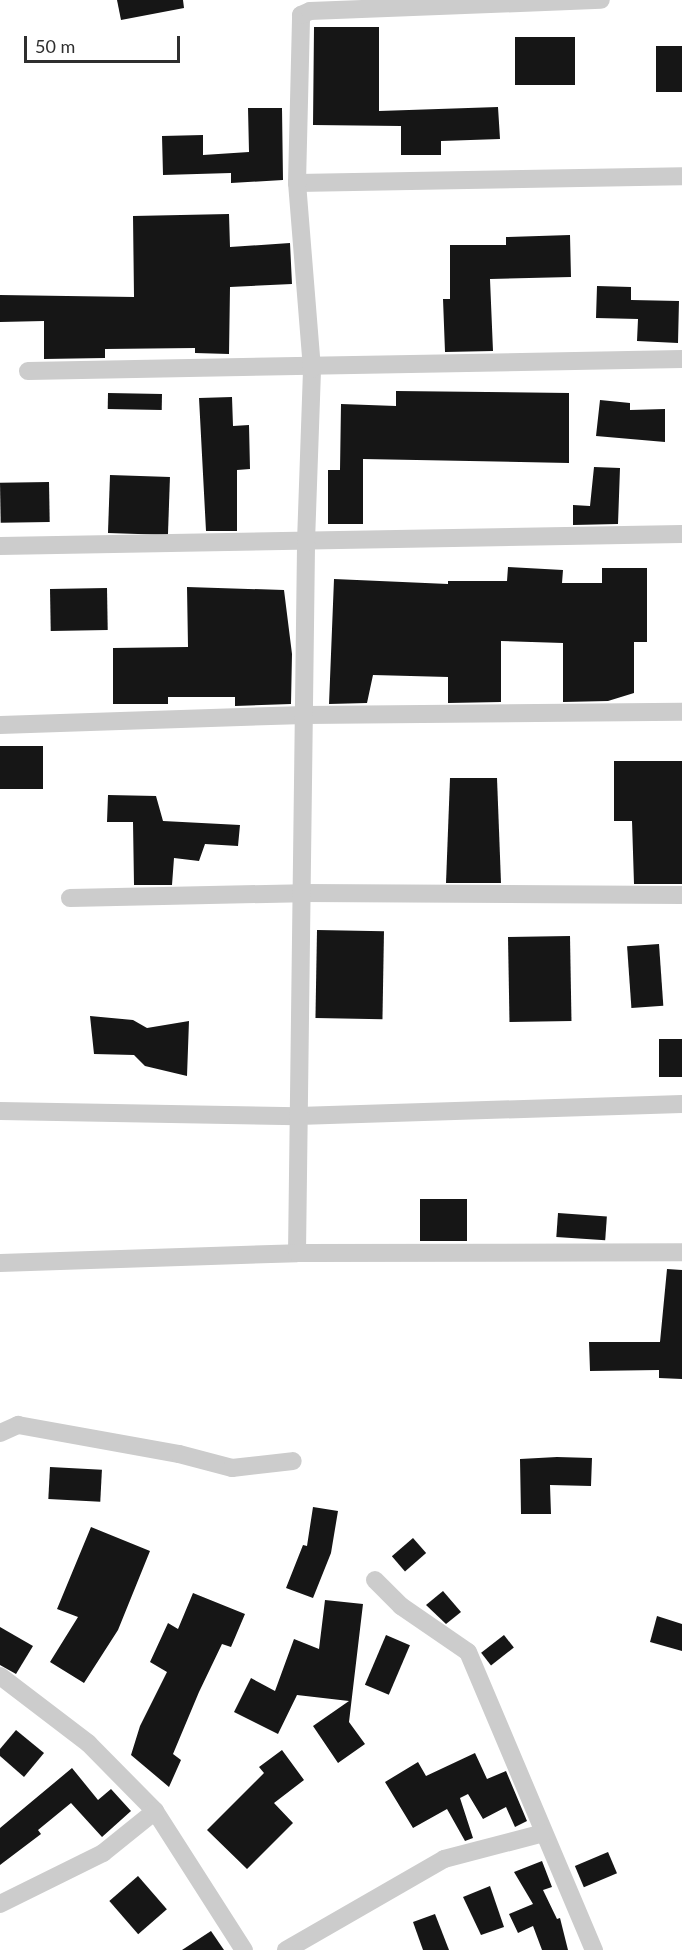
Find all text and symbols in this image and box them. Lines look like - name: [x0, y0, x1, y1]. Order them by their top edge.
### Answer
- scale bar: [27, 24, 183, 62]
- text: 50 m: [35, 35, 75, 57]

